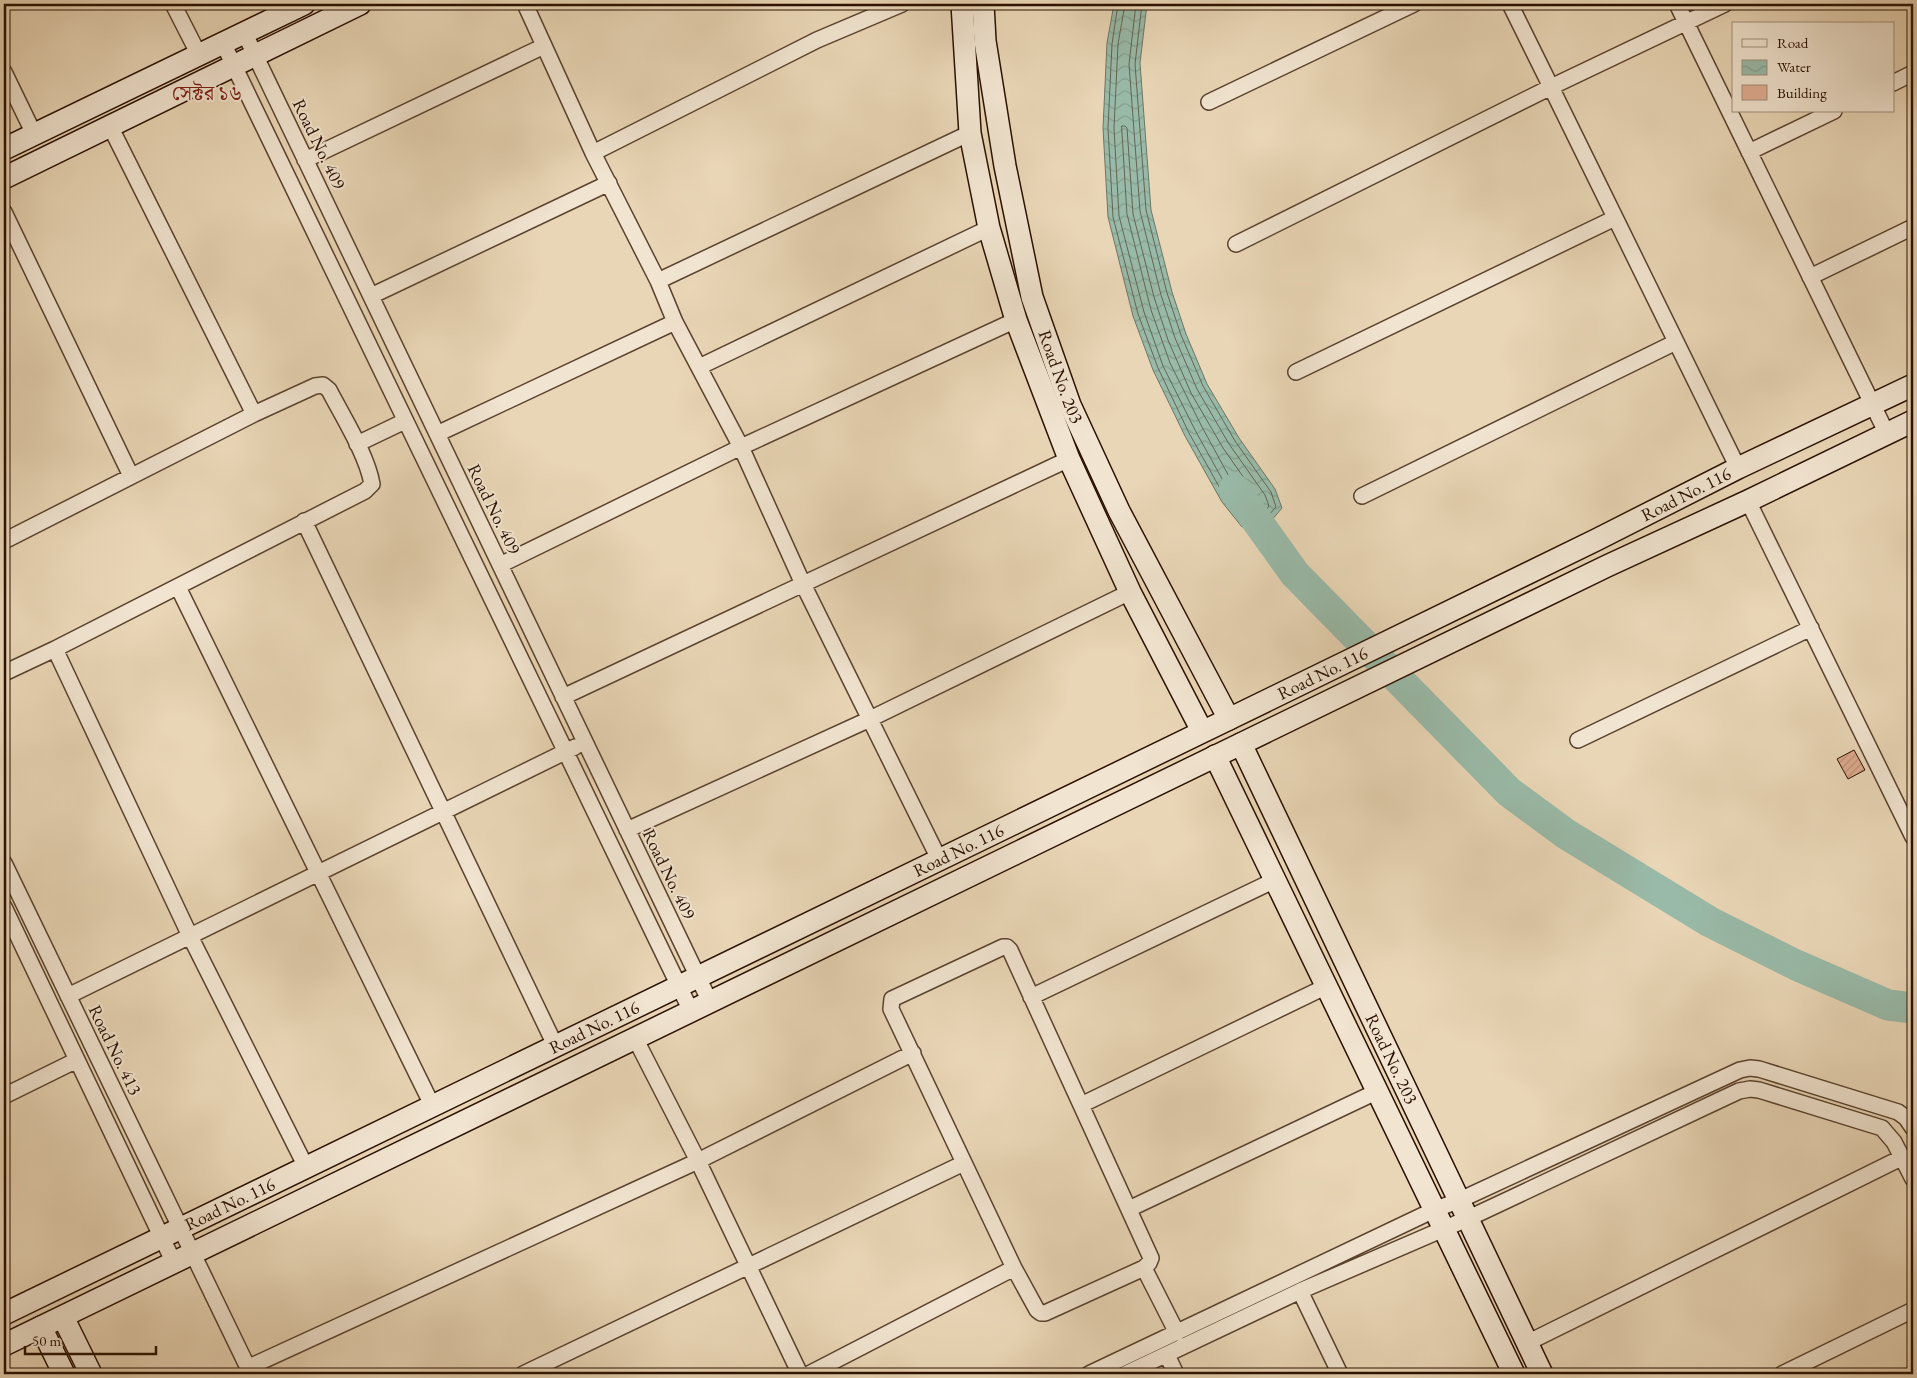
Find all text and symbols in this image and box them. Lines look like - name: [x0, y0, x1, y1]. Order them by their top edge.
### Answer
- legend: [1732, 22, 1894, 112]
- text: Road: [1777, 33, 1809, 52]
- text: Water: [1777, 57, 1811, 76]
- district label: সেক্টর ১৬: [172, 80, 242, 106]
- text: Building: [1777, 83, 1827, 102]
- street label: Road No. 409: [288, 95, 351, 193]
- street label: Road No. 203: [1033, 327, 1089, 427]
- street label: Road No. 409: [463, 460, 526, 558]
- street label: Road No. 116: [1637, 461, 1735, 526]
- street label: Road No. 116: [1273, 641, 1372, 705]
- street label: Road No. 116: [909, 818, 1007, 882]
- street label: Road No. 409: [638, 825, 701, 923]
- street label: Road No. 116: [545, 995, 643, 1059]
- street label: Road No. 413: [84, 1001, 147, 1099]
- street label: Road No. 203: [1360, 1010, 1423, 1108]
- street label: Road No. 116: [181, 1172, 279, 1236]
- scale bar: [25, 1323, 156, 1355]
- text: 50 m: [32, 1331, 61, 1350]

